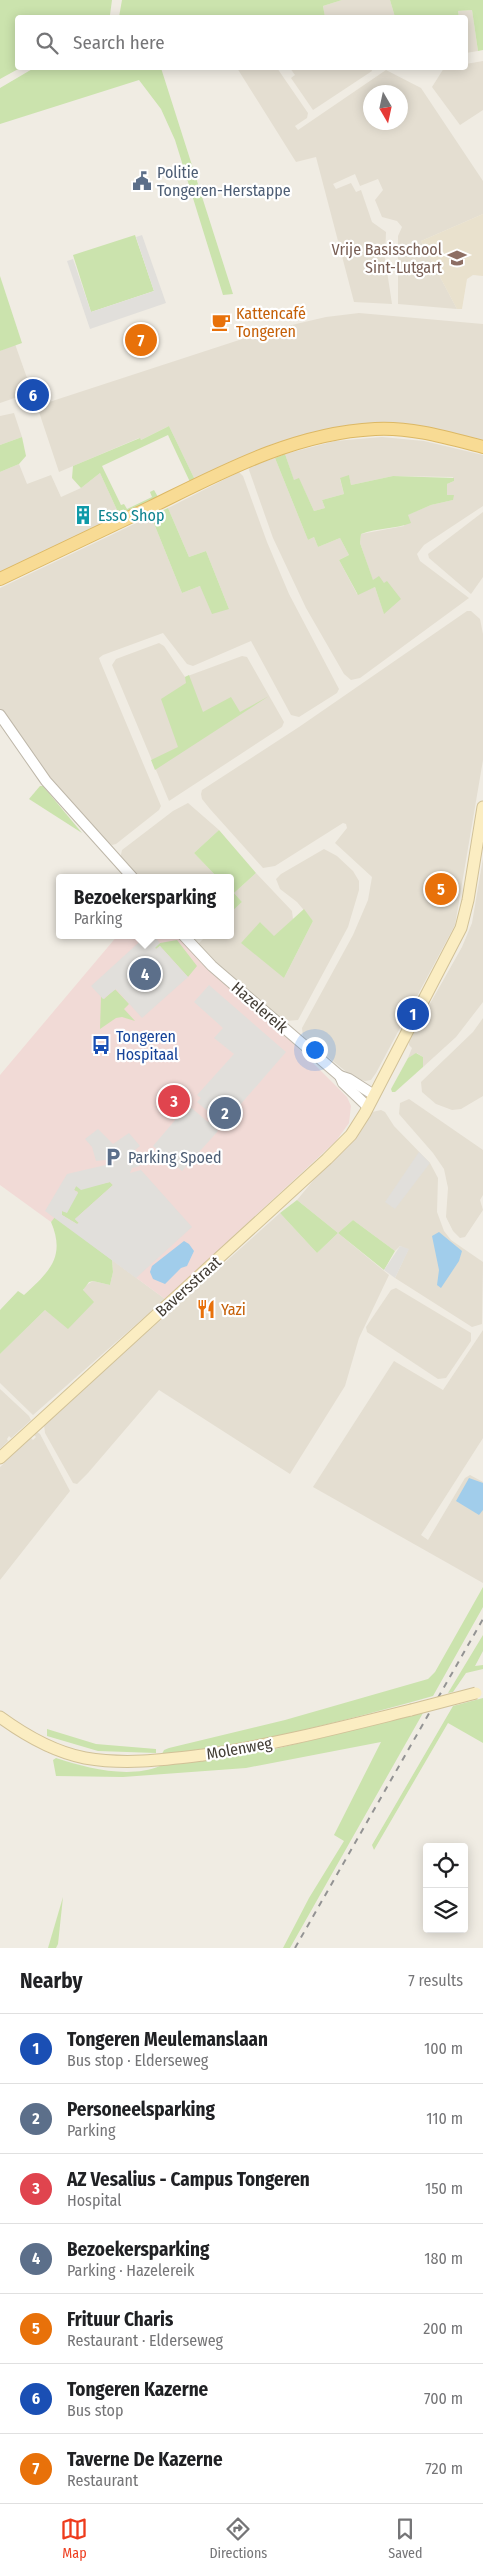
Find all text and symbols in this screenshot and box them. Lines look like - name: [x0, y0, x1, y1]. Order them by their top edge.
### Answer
- search box: [15, 15, 468, 70]
- icon: search: [33, 29, 61, 57]
- text: Search here: [73, 31, 165, 54]
- north arrow: [363, 85, 408, 130]
- place label: Politie Tongeren-Herstappe: [157, 163, 291, 200]
- public building icon: Politie Tongeren-Herstappe: [131, 170, 153, 192]
- place label: Vrije Basisschool Sint-Lutgart: [332, 240, 443, 277]
- school or university icon: Vrije Basisschool Sint-Lutgart: [446, 247, 468, 269]
- place label: Kattencafé Tongeren: [236, 304, 306, 341]
- cafe icon: Kattencafé Tongeren: [210, 311, 232, 333]
- pin: 7: [125, 321, 157, 359]
- pin: 6: [17, 376, 49, 414]
- building icon: Esso Shop: [72, 504, 94, 526]
- place label: Esso Shop: [98, 506, 164, 525]
- pin: 5: [425, 870, 457, 908]
- popup: [56, 874, 234, 939]
- text: Bezoekersparking: [74, 886, 216, 909]
- text: Parking: [74, 909, 122, 928]
- pin: 4: [129, 955, 161, 993]
- street label: Hazelereik: [228, 978, 292, 1037]
- pin: 1: [397, 995, 429, 1033]
- place label: Tongeren Hospitaal: [116, 1027, 178, 1064]
- bus stop icon: Tongeren Hospitaal: [90, 1034, 112, 1056]
- your location: [302, 1037, 328, 1063]
- pin: 3: [158, 1082, 190, 1120]
- pin: 2: [209, 1094, 241, 1132]
- parking icon: Parking Spoed: [102, 1146, 124, 1168]
- place label: Parking Spoed: [128, 1148, 222, 1167]
- street label: Baversstraat: [152, 1252, 225, 1321]
- restaurant icon: Yazi: [195, 1298, 217, 1320]
- place label: Yazi: [221, 1300, 246, 1319]
- street label: Molenweg: [205, 1733, 274, 1764]
- map controls: [423, 1843, 468, 1933]
- button: locate: [423, 1843, 468, 1888]
- button: layers: [423, 1888, 468, 1933]
- text: Nearby: [20, 1968, 82, 1994]
- text: 7 results: [408, 1971, 463, 1990]
- text: Tongeren Meulemanslaan: [67, 2028, 268, 2051]
- text: 1: [33, 2039, 39, 2058]
- text: 100 m: [424, 2039, 463, 2058]
- text: Bus stop · Elderseweg: [67, 2051, 208, 2070]
- text: Personeelsparking: [67, 2098, 215, 2121]
- text: 2: [32, 2109, 40, 2128]
- text: 110 m: [426, 2109, 463, 2128]
- text: Parking: [67, 2121, 115, 2140]
- text: AZ Vesalius - Campus Tongeren: [67, 2168, 310, 2191]
- text: 3: [32, 2179, 40, 2198]
- text: 150 m: [425, 2179, 463, 2198]
- text: Hospital: [67, 2191, 122, 2210]
- text: Bezoekersparking: [67, 2238, 209, 2261]
- text: 4: [32, 2249, 40, 2268]
- text: 180 m: [424, 2249, 463, 2268]
- text: Parking · Hazelereik: [67, 2261, 195, 2280]
- text: Frituur Charis: [67, 2308, 173, 2331]
- text: 5: [32, 2319, 40, 2338]
- text: 200 m: [423, 2319, 463, 2338]
- text: Restaurant · Elderseweg: [67, 2331, 223, 2350]
- text: Tongeren Kazerne: [67, 2378, 208, 2401]
- text: 6: [32, 2389, 40, 2408]
- text: 700 m: [424, 2389, 463, 2408]
- text: Bus stop: [67, 2401, 123, 2420]
- text: Taverne De Kazerne: [67, 2448, 223, 2471]
- text: 7: [33, 2459, 39, 2478]
- text: 720 m: [425, 2459, 463, 2478]
- text: Restaurant: [67, 2471, 138, 2490]
- tab: Map: [60, 2515, 88, 2562]
- tab: Directions: [209, 2515, 267, 2562]
- tab: Saved: [388, 2515, 423, 2562]

